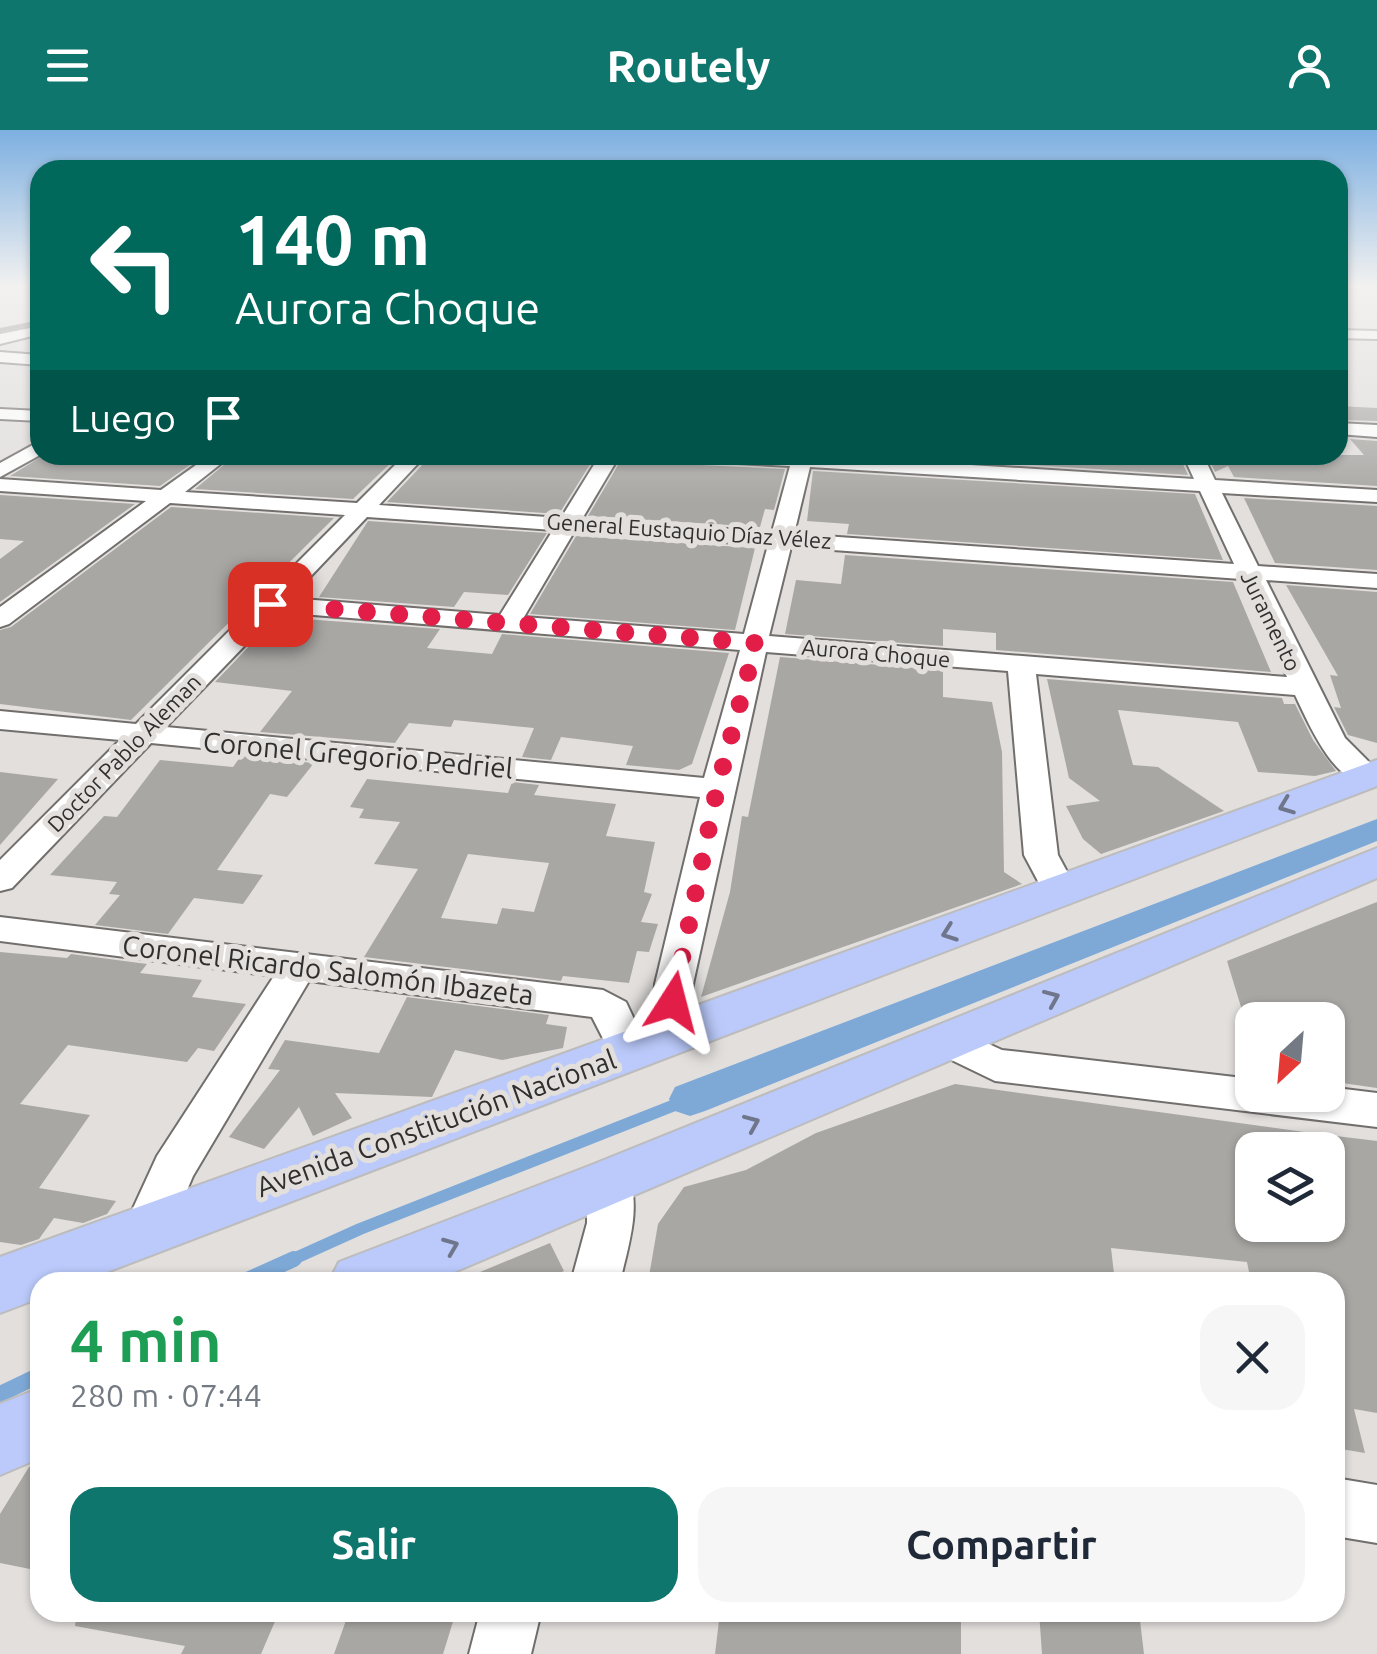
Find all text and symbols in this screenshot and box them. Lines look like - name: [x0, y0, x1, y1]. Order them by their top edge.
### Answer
- icon: menu: [40, 38, 95, 93]
- icon: person: [1282, 38, 1337, 93]
- text: Routely: [607, 40, 770, 91]
- icon: left: [70, 200, 200, 330]
- text: 140 m: [235, 200, 430, 278]
- text: Aurora Choque: [235, 282, 540, 333]
- icon: arrive: [196, 390, 251, 445]
- text: Luego: [70, 397, 176, 439]
- street label: General Eustaquio Díaz Vélez: [546, 508, 832, 553]
- pin: [228, 562, 313, 647]
- street label: Juramento: [1237, 567, 1306, 675]
- icon: arrive: [243, 577, 298, 632]
- street label: Aurora Choque: [801, 634, 951, 671]
- street label: Doctor Pablo Aleman: [42, 669, 205, 837]
- street label: Coronel Gregorio Pedriel: [202, 725, 514, 784]
- one-way arrow: [1278, 794, 1295, 815]
- one-way arrow: [941, 921, 959, 941]
- street label: Coronel Ricardo Salomón Ibazeta: [121, 929, 535, 1010]
- position arrow: [621, 950, 725, 1054]
- one-way arrow: [1042, 990, 1060, 1010]
- north arrow: [1235, 1002, 1345, 1112]
- map controls: [1235, 1002, 1345, 1242]
- street label: Avenida Constitución Nacional: [252, 1043, 620, 1202]
- one-way arrow: [742, 1115, 760, 1135]
- button: layers: [1235, 1132, 1345, 1242]
- one-way arrow: [441, 1238, 459, 1258]
- button: close: [1200, 1305, 1305, 1410]
- text: 4 min: [70, 1306, 222, 1373]
- text: 280 m · 07:44: [70, 1377, 262, 1413]
- button: Salir: [70, 1487, 678, 1602]
- button: Compartir: [698, 1487, 1305, 1602]

